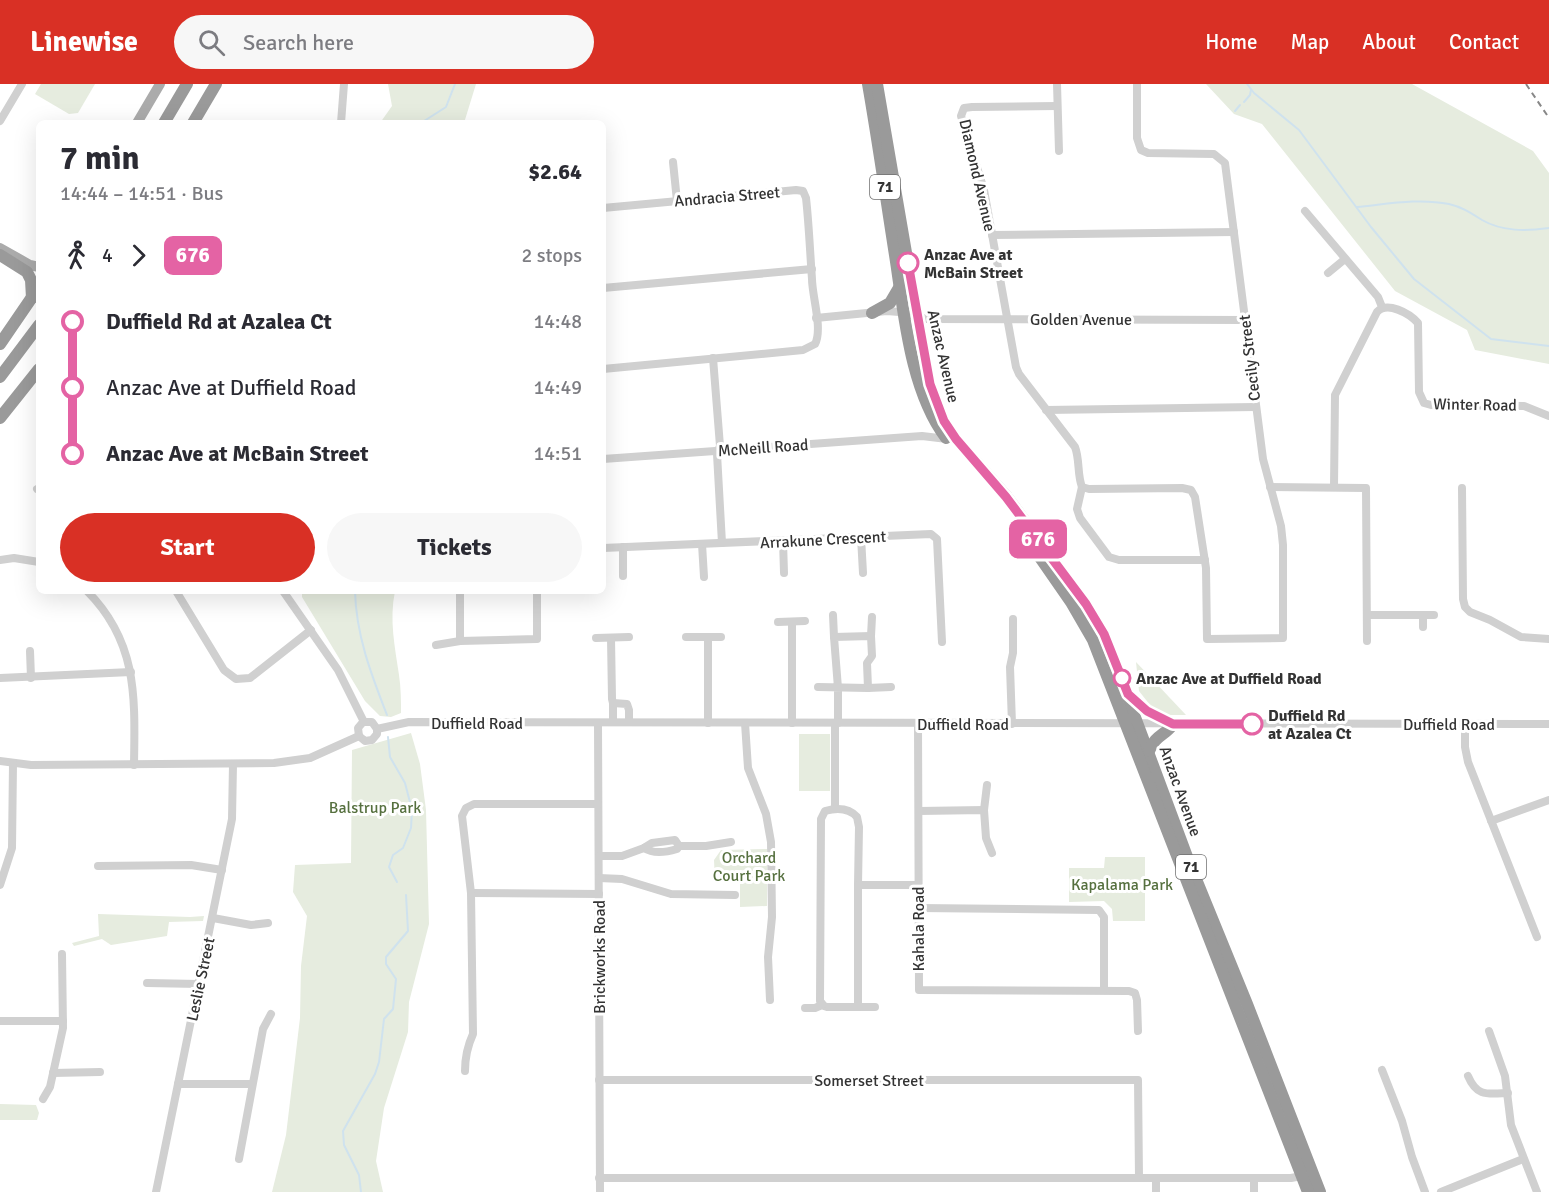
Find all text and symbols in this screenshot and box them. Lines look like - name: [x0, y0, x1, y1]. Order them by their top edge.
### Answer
- search box: [174, 15, 594, 69]
- text: Linewise: [30, 25, 138, 59]
- icon: search: [195, 26, 228, 59]
- text: Search here: [243, 29, 354, 56]
- text: Home: [1205, 29, 1258, 55]
- text: Map: [1291, 29, 1329, 55]
- text: About: [1362, 29, 1416, 55]
- text: Contact: [1449, 29, 1519, 55]
- street label: Diamond Avenue: [954, 117, 1000, 233]
- text: 7 min: [60, 138, 140, 179]
- text: $2.64: [528, 158, 582, 185]
- road number: 71: [870, 175, 900, 199]
- text: 14:44 – 14:51 · Bus: [60, 181, 223, 206]
- street label: Andracia Street: [673, 182, 781, 212]
- icon: walk: [60, 239, 93, 272]
- icon: forward: [122, 239, 155, 272]
- text: 676: [176, 242, 210, 268]
- text: 4: [102, 243, 113, 268]
- text: 2 stops: [521, 243, 582, 268]
- place label: Anzac Ave at McBain Street: [924, 245, 1023, 283]
- marker: Anzac Ave at McBain Street: [897, 252, 919, 274]
- text: Duffield Rd at Azalea Ct: [106, 308, 332, 335]
- street label: Anzac Avenue: [923, 308, 963, 405]
- text: 14:48: [533, 309, 582, 334]
- street label: Golden Avenue: [1030, 310, 1132, 330]
- street label: Cecily Street: [1235, 313, 1265, 402]
- text: Anzac Ave at Duffield Road: [106, 374, 356, 401]
- text: 14:49: [533, 375, 582, 400]
- street label: Winter Road: [1433, 394, 1517, 416]
- street label: McNeill Road: [717, 435, 809, 461]
- text: Anzac Ave at McBain Street: [106, 440, 368, 467]
- text: 14:51: [533, 441, 582, 466]
- button: Start: [60, 513, 315, 582]
- button: Tickets: [327, 513, 582, 582]
- line badge: 676: [1004, 520, 1072, 558]
- text: 676: [1021, 526, 1055, 552]
- street label: Arrakune Crescent: [759, 527, 887, 553]
- marker: Anzac Ave at Duffield Road: [1113, 669, 1131, 687]
- place label: Anzac Ave at Duffield Road: [1136, 669, 1322, 689]
- place label: Duffield Rd at Azalea Ct: [1268, 706, 1351, 744]
- marker: Duffield Rd at Azalea Ct: [1241, 713, 1263, 735]
- street label: Duffield Road: [431, 714, 523, 734]
- street label: Duffield Road: [917, 715, 1009, 735]
- street label: Duffield Road: [1403, 715, 1495, 735]
- street label: Anzac Avenue: [1154, 743, 1206, 839]
- park label: Balstrup Park: [329, 798, 421, 818]
- park label: Orchard Court Park: [713, 848, 785, 886]
- road number: 71: [1176, 855, 1206, 879]
- park label: Kapalama Park: [1071, 875, 1173, 895]
- street label: Kahala Road: [909, 886, 929, 972]
- street label: Brickworks Road: [590, 900, 610, 1014]
- street label: Leslie Street: [182, 935, 220, 1023]
- street label: Somerset Street: [814, 1071, 924, 1091]

